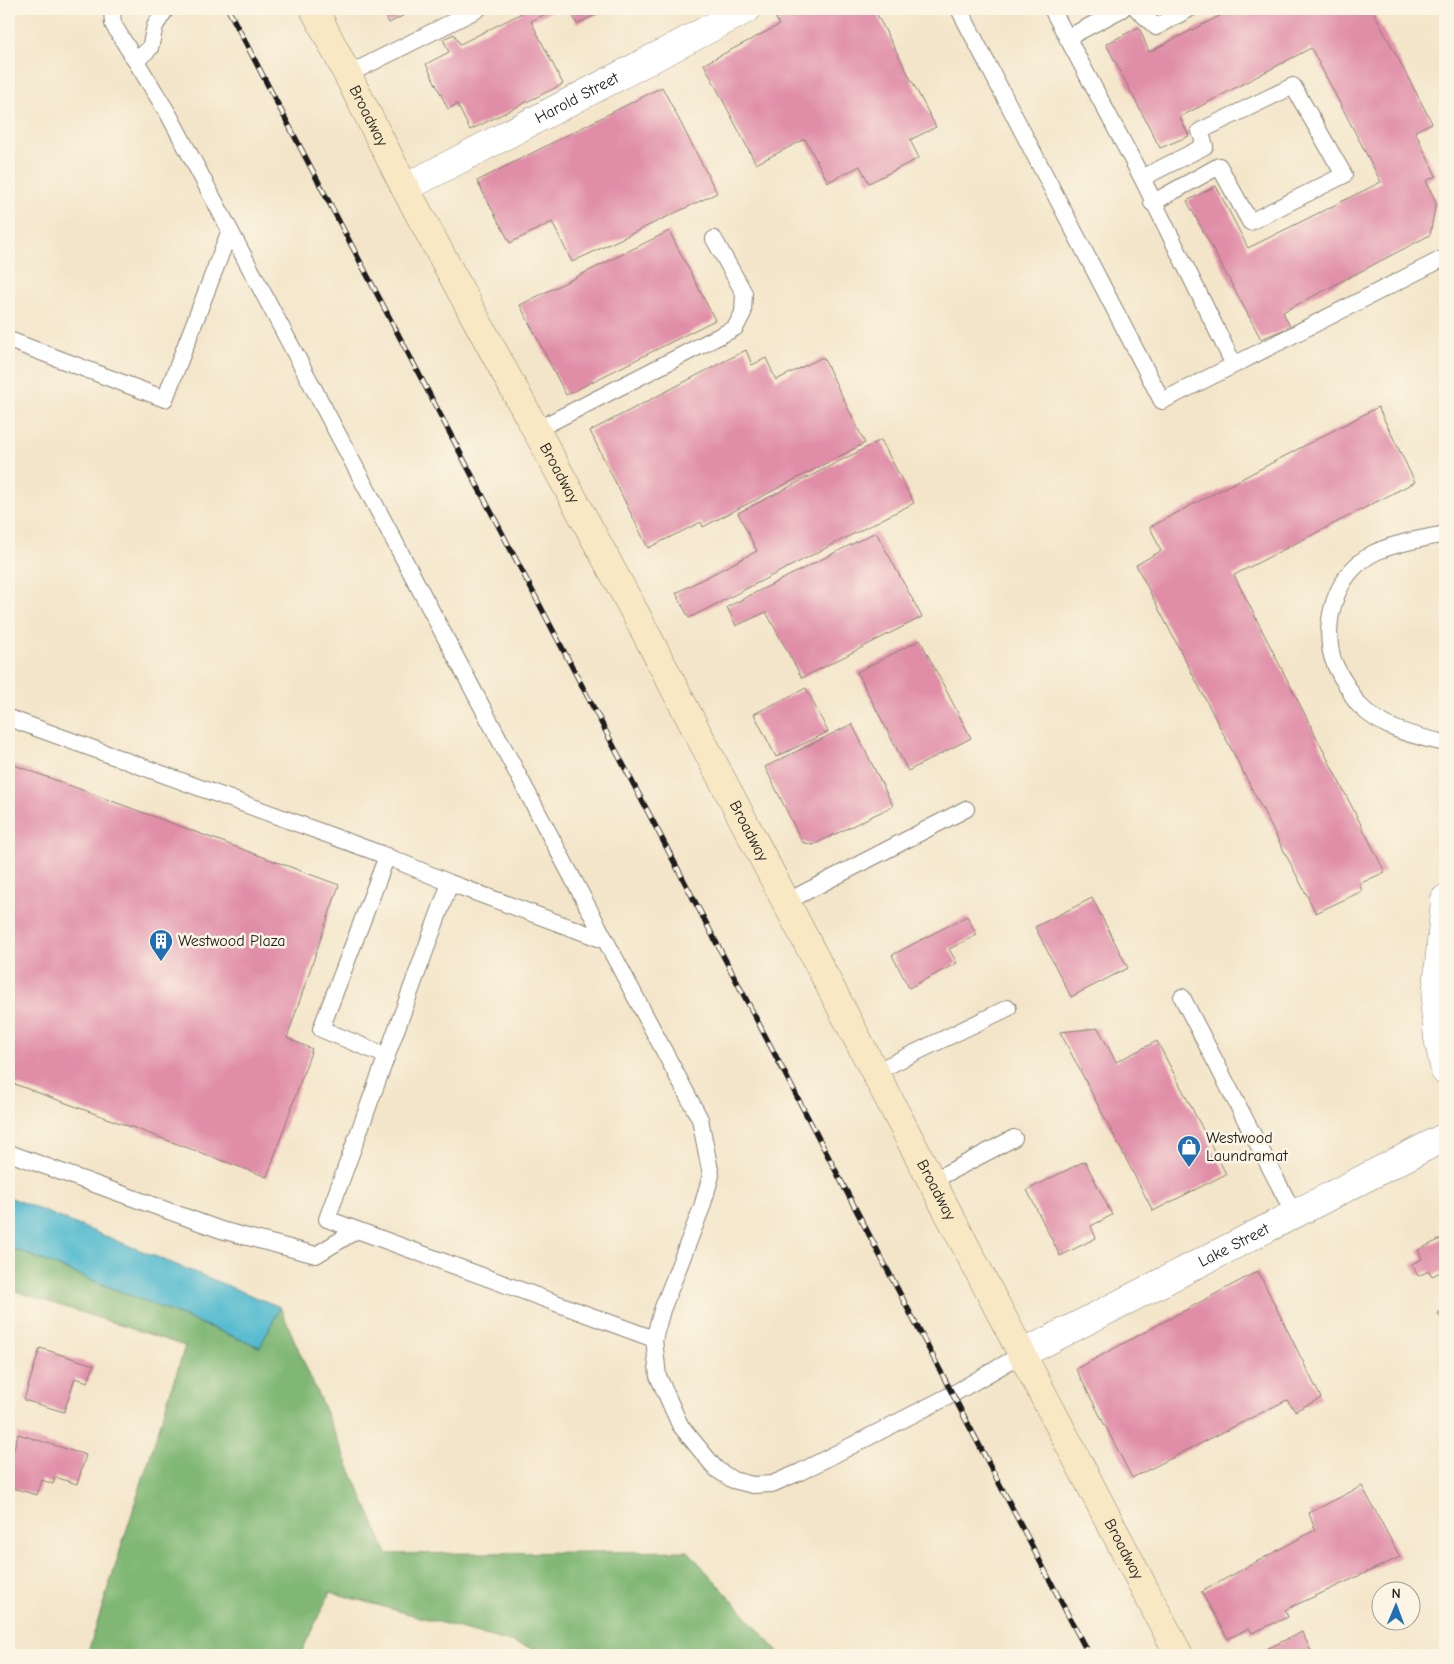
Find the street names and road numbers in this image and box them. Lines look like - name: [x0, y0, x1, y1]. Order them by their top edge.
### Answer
- street label: Harold Street: [532, 69, 622, 127]
- street label: Broadway: [345, 83, 392, 150]
- street label: Broadway: [536, 440, 583, 507]
- street label: Broadway: [726, 798, 773, 865]
- street label: Broadway: [913, 1157, 960, 1224]
- street label: Lake Street: [1195, 1220, 1272, 1271]
- street label: Broadway: [1100, 1516, 1147, 1583]

